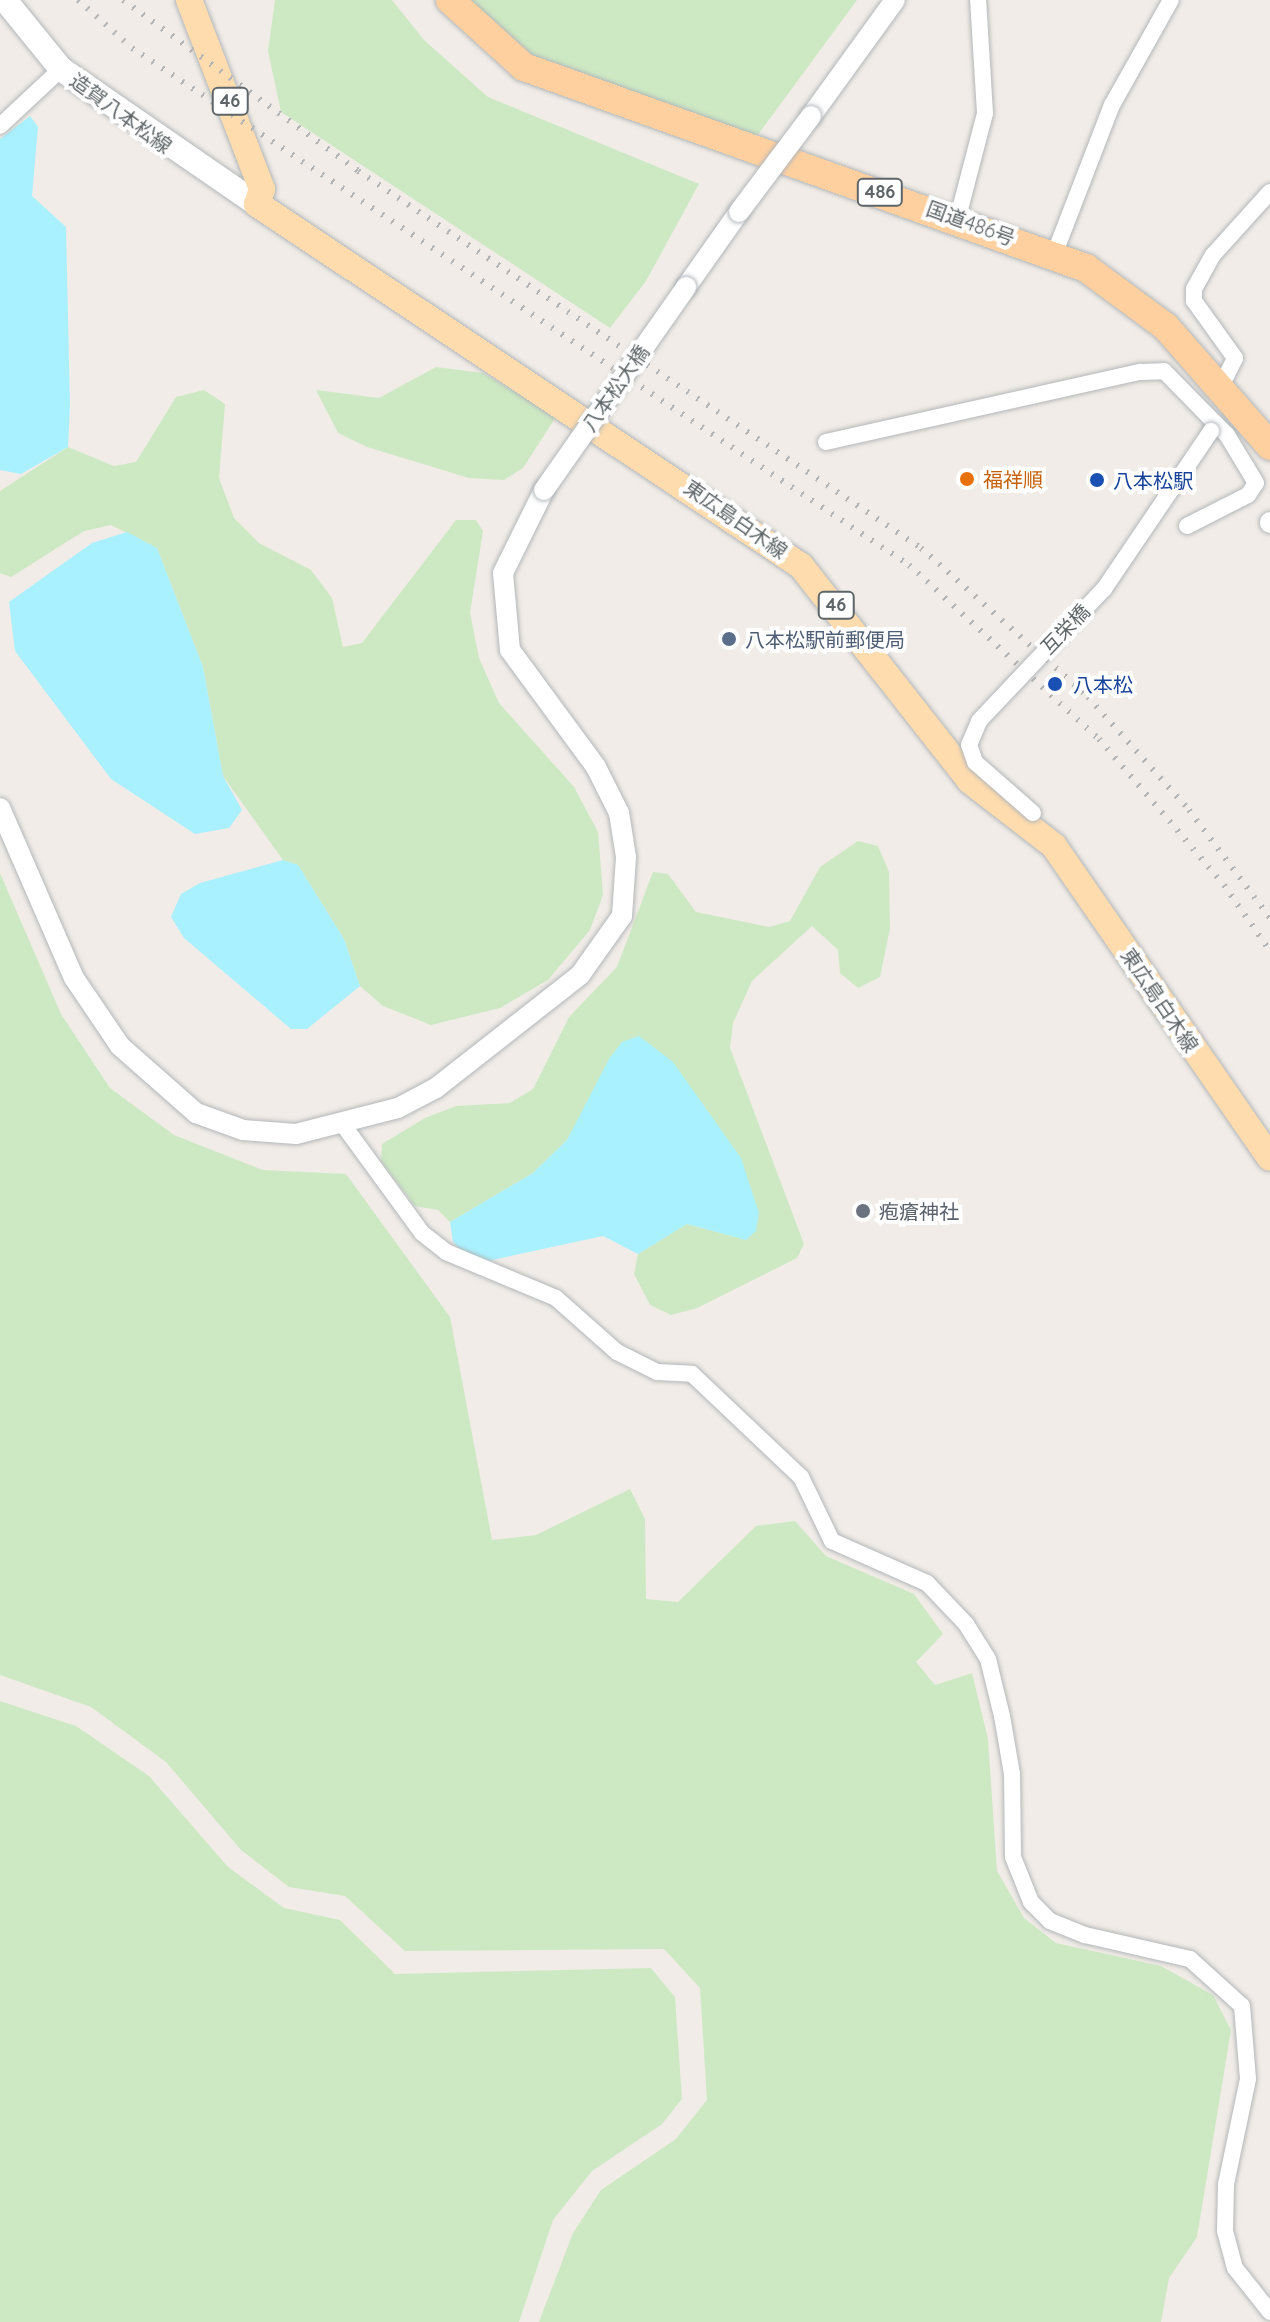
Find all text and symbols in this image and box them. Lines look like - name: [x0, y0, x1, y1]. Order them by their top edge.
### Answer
- street label: 造賀八本松線: [65, 68, 177, 158]
- road number: 46: [210, 87, 250, 115]
- road number: 486: [856, 178, 904, 206]
- street label: 国道486号: [924, 196, 1018, 250]
- street label: 八本松大橋: [576, 340, 654, 436]
- place label: 福祥順: [983, 467, 1043, 491]
- place label: 八本松駅: [1113, 468, 1193, 492]
- marker: 福祥順: [958, 470, 976, 488]
- marker: 八本松駅: [1088, 471, 1106, 489]
- street label: 東広島白木線: [680, 475, 792, 563]
- road number: 46: [816, 591, 856, 619]
- street label: 互栄橋: [1036, 599, 1094, 659]
- place label: 八本松駅前郵便局: [745, 627, 905, 651]
- marker: 八本松駅前郵便局: [720, 630, 738, 648]
- place label: 八本松: [1073, 672, 1133, 696]
- marker: 八本松: [1044, 673, 1066, 695]
- street label: 東広島白木線: [1117, 944, 1203, 1056]
- place label: 疱瘡神社: [879, 1199, 959, 1223]
- marker: 疱瘡神社: [854, 1202, 872, 1220]

